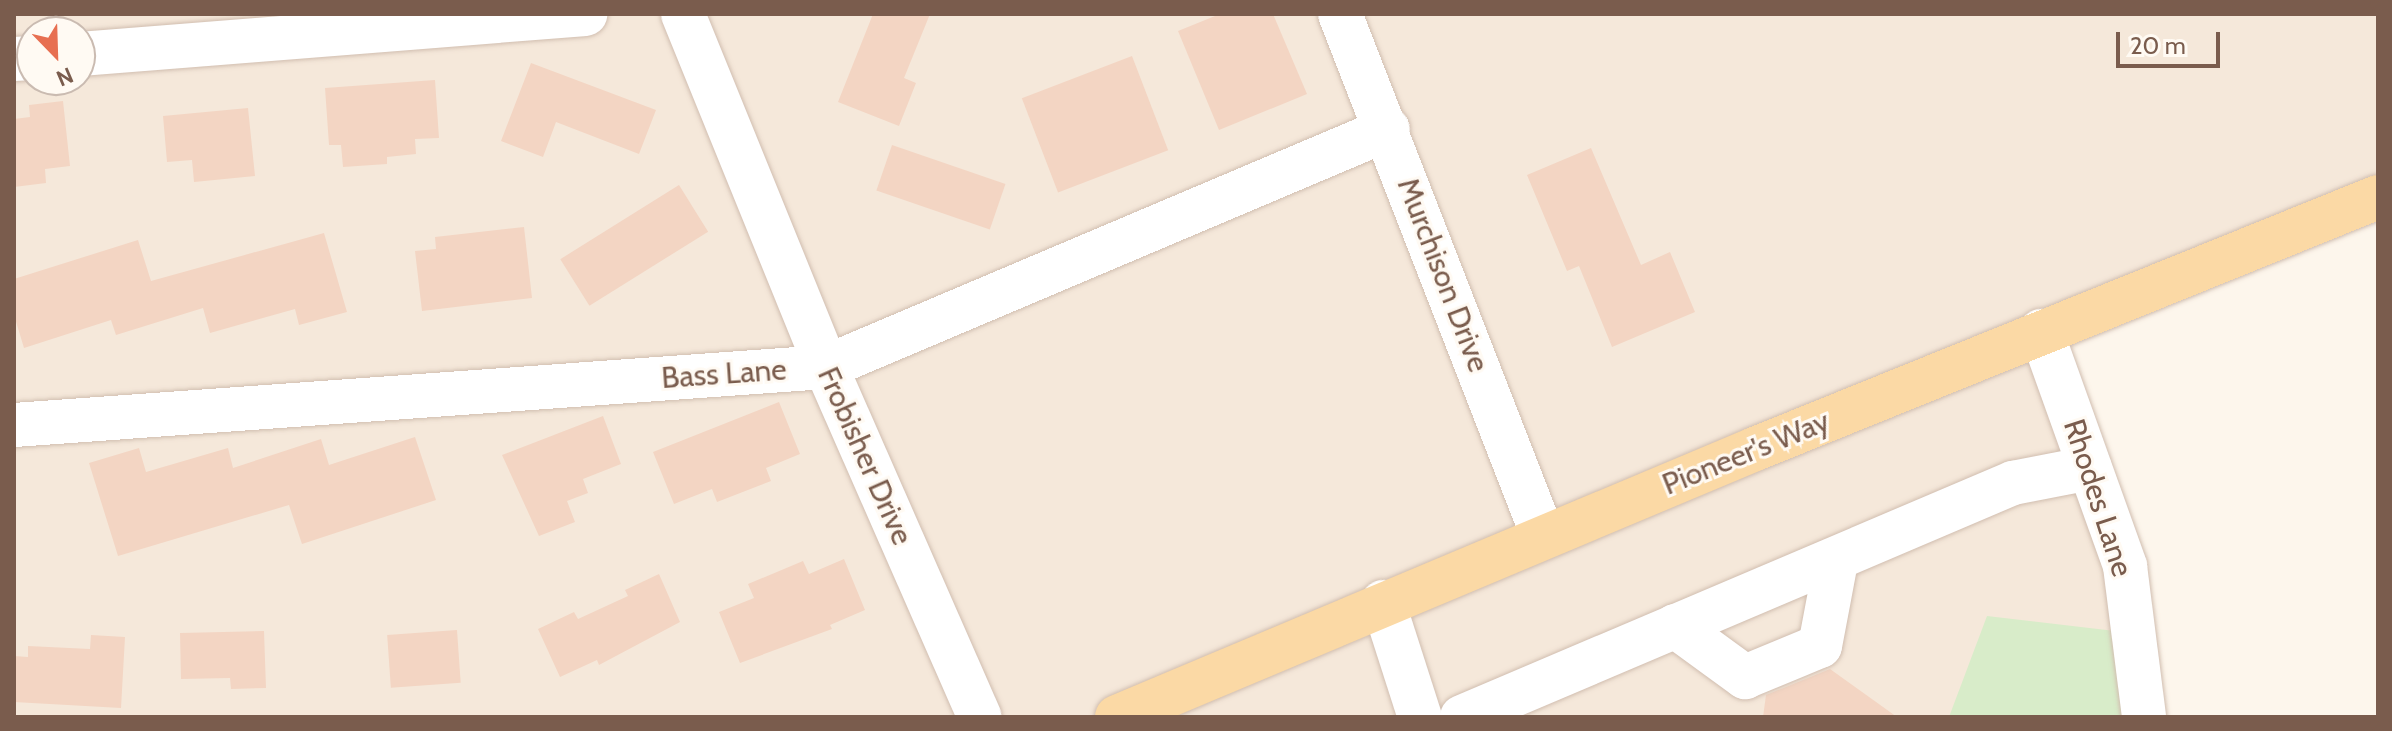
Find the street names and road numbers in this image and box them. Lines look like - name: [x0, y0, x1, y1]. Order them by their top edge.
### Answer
- street label: Murchison Drive: [1390, 173, 1496, 377]
- street label: Bass Lane: [660, 352, 788, 396]
- street label: Frobisher Drive: [810, 362, 920, 550]
- street label: Pioneer's Way: [1657, 403, 1835, 503]
- street label: Rhodes Lane: [2056, 415, 2140, 581]

